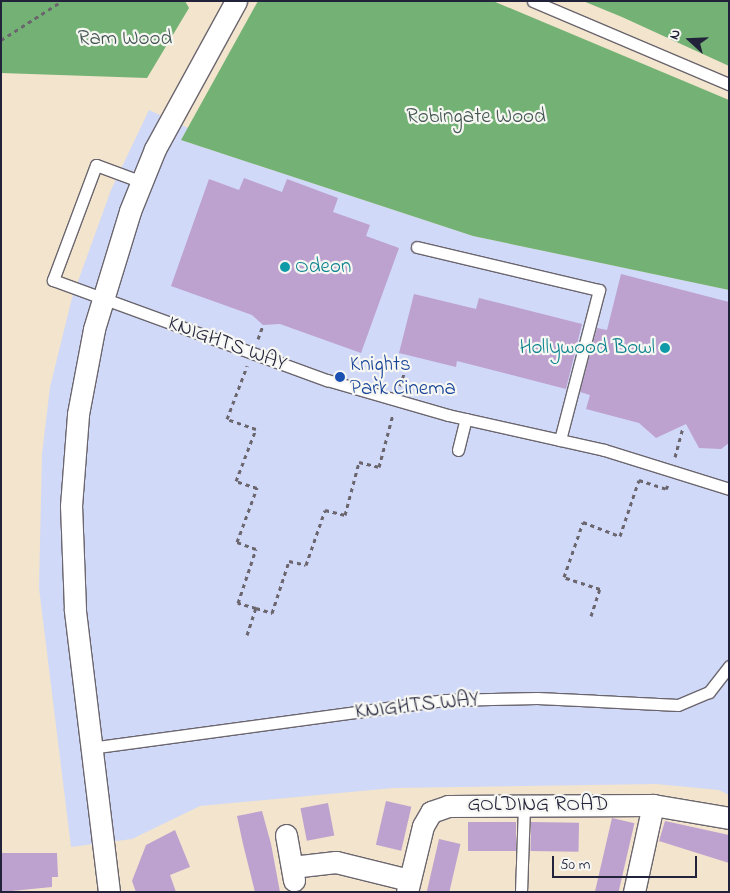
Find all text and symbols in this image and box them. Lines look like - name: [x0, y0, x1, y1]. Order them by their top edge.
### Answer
- north arrow: [665, 15, 715, 65]
- park label: Ram Wood: [78, 26, 172, 52]
- text: N: [664, 27, 687, 43]
- park label: Robingate Wood: [406, 104, 546, 130]
- place label: Odeon: [295, 254, 351, 280]
- marker: Odeon: [279, 261, 291, 273]
- street label: KNIGHTS WAY: [164, 311, 290, 377]
- place label: Hollywood Bowl: [519, 335, 655, 361]
- marker: Hollywood Bowl: [659, 342, 671, 354]
- place label: Knights Park Cinema: [350, 352, 456, 402]
- marker: Knights Park Cinema: [334, 371, 346, 383]
- street label: KNIGHTS WAY: [354, 687, 480, 725]
- street label: GOLDING ROAD: [467, 792, 609, 818]
- scale bar: [555, 846, 700, 878]
- text: 50 m: [560, 854, 590, 876]

